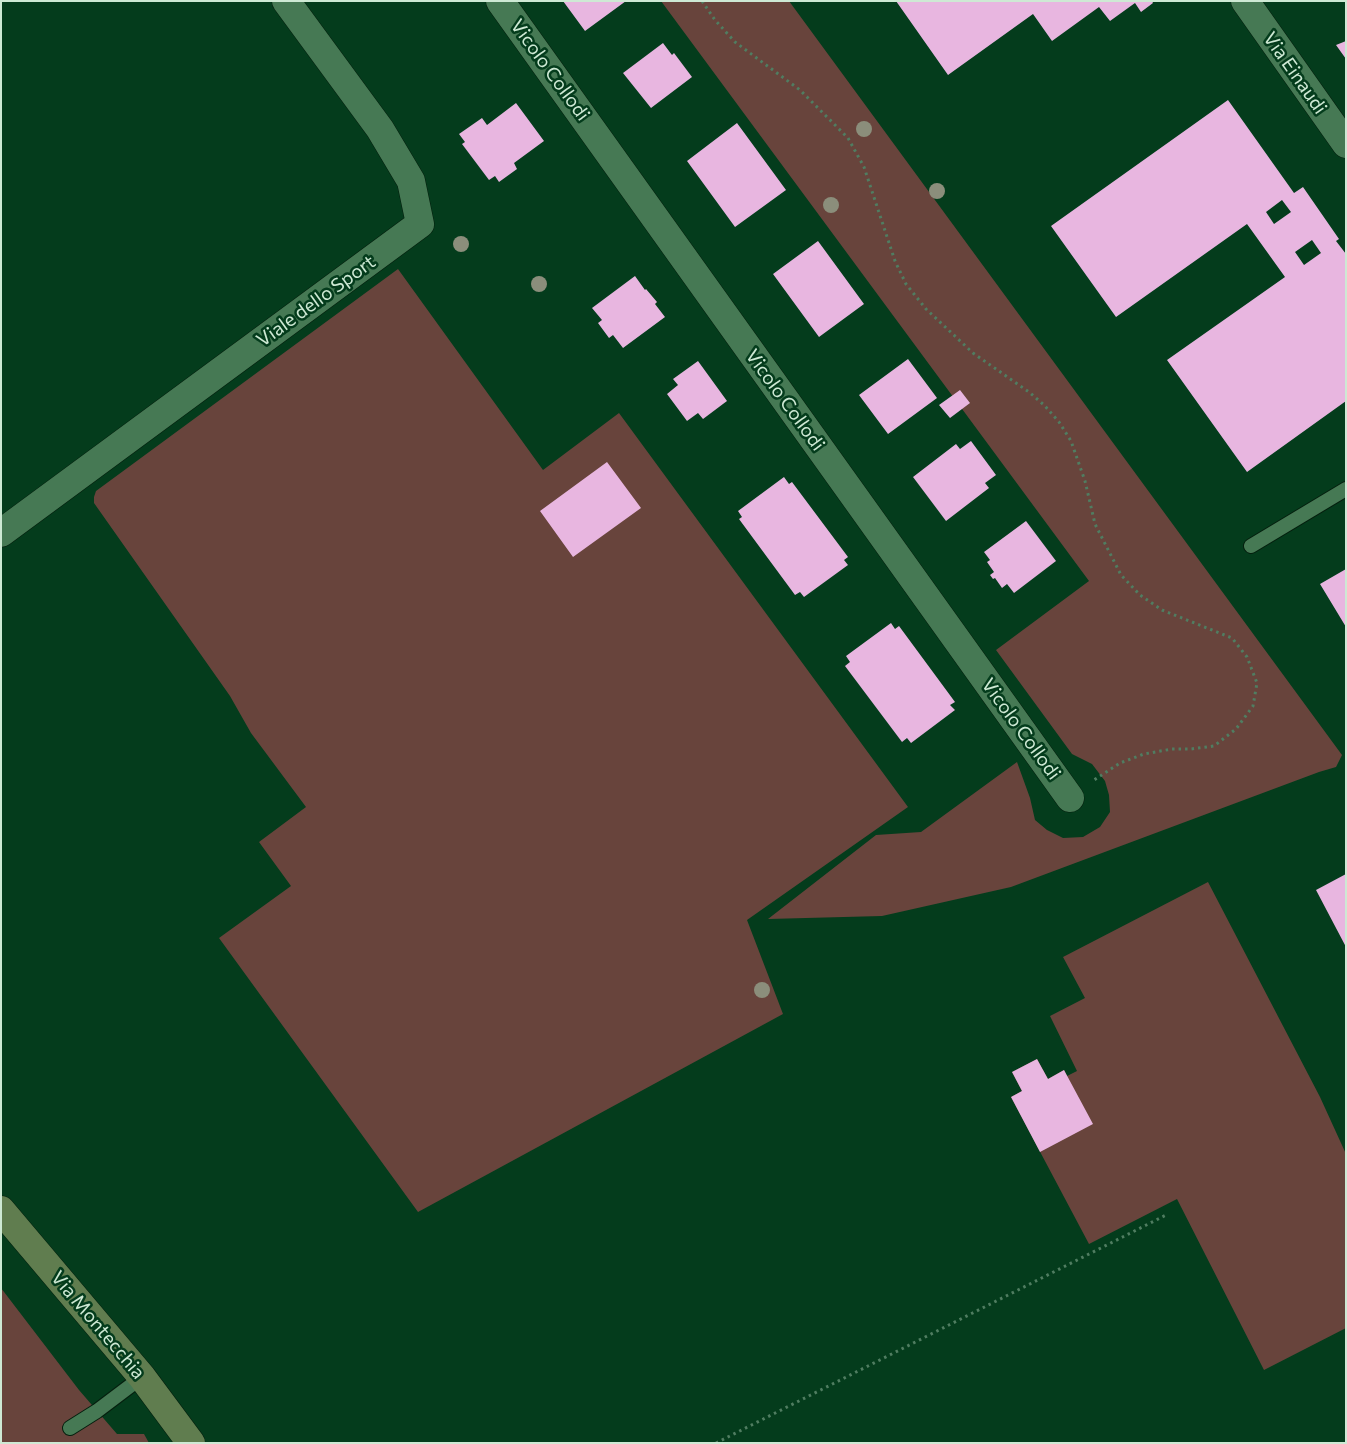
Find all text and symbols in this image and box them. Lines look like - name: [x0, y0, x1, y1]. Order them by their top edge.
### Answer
- street label: Vicolo Collodi: [506, 15, 594, 125]
- street label: Via Einaudi: [1258, 28, 1332, 118]
- street label: Viale dello Sport: [252, 250, 380, 352]
- street label: Vicolo Collodi: [741, 345, 829, 455]
- street label: Vicolo Collodi: [977, 674, 1065, 784]
- street label: Via Montecchia: [46, 1266, 150, 1384]

